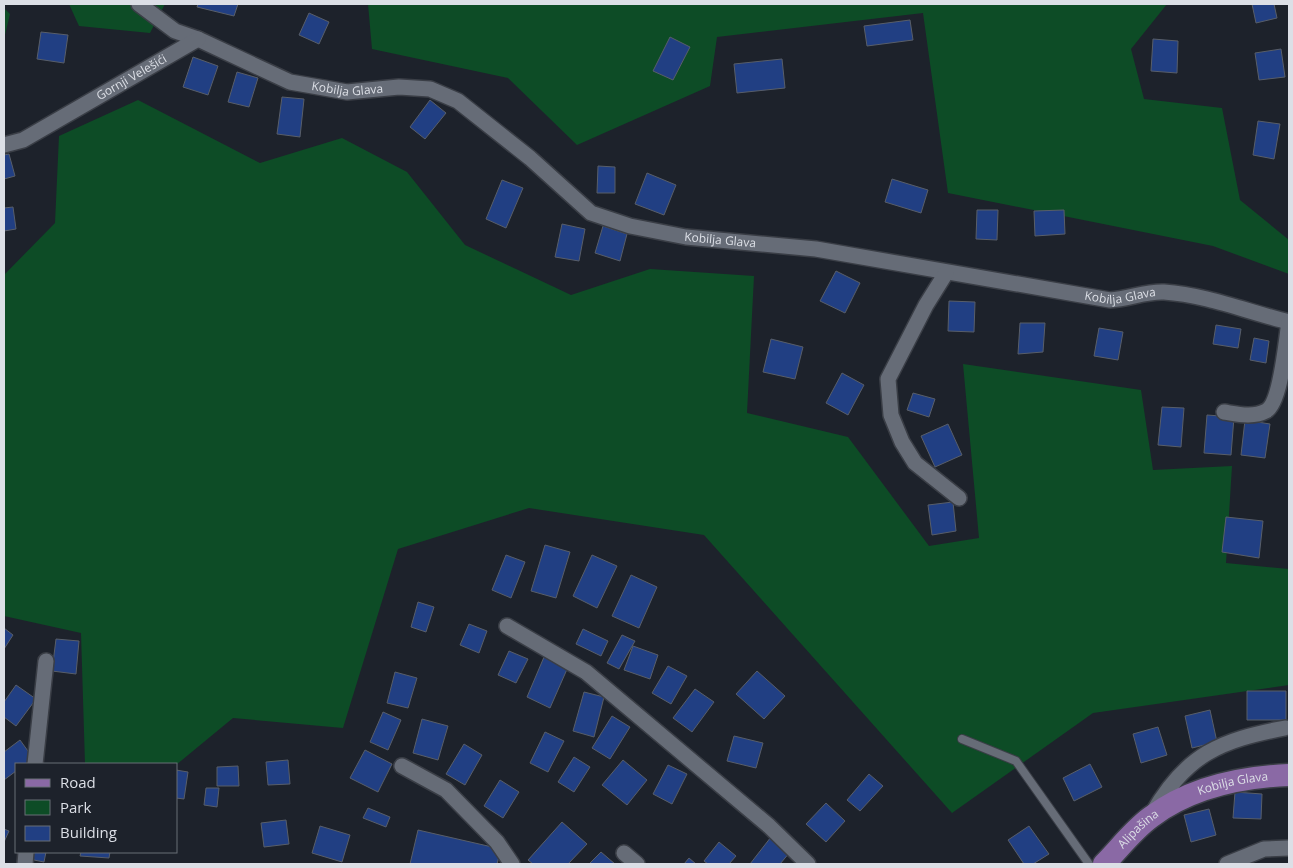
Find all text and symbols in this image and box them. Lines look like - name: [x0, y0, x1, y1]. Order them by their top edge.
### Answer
- street label: Gornji Velešići: [93, 50, 170, 104]
- street label: Kobilja Glava: [310, 77, 384, 100]
- street label: Kobilja Glava: [684, 228, 757, 251]
- street label: Kobilja Glava: [1083, 283, 1157, 308]
- legend: [15, 763, 178, 853]
- street label: Kobilja Glava: [1195, 767, 1269, 799]
- text: Road: [60, 772, 96, 792]
- text: Park: [60, 797, 91, 817]
- street label: Alipašina: [1113, 805, 1162, 852]
- text: Building: [60, 822, 117, 842]

